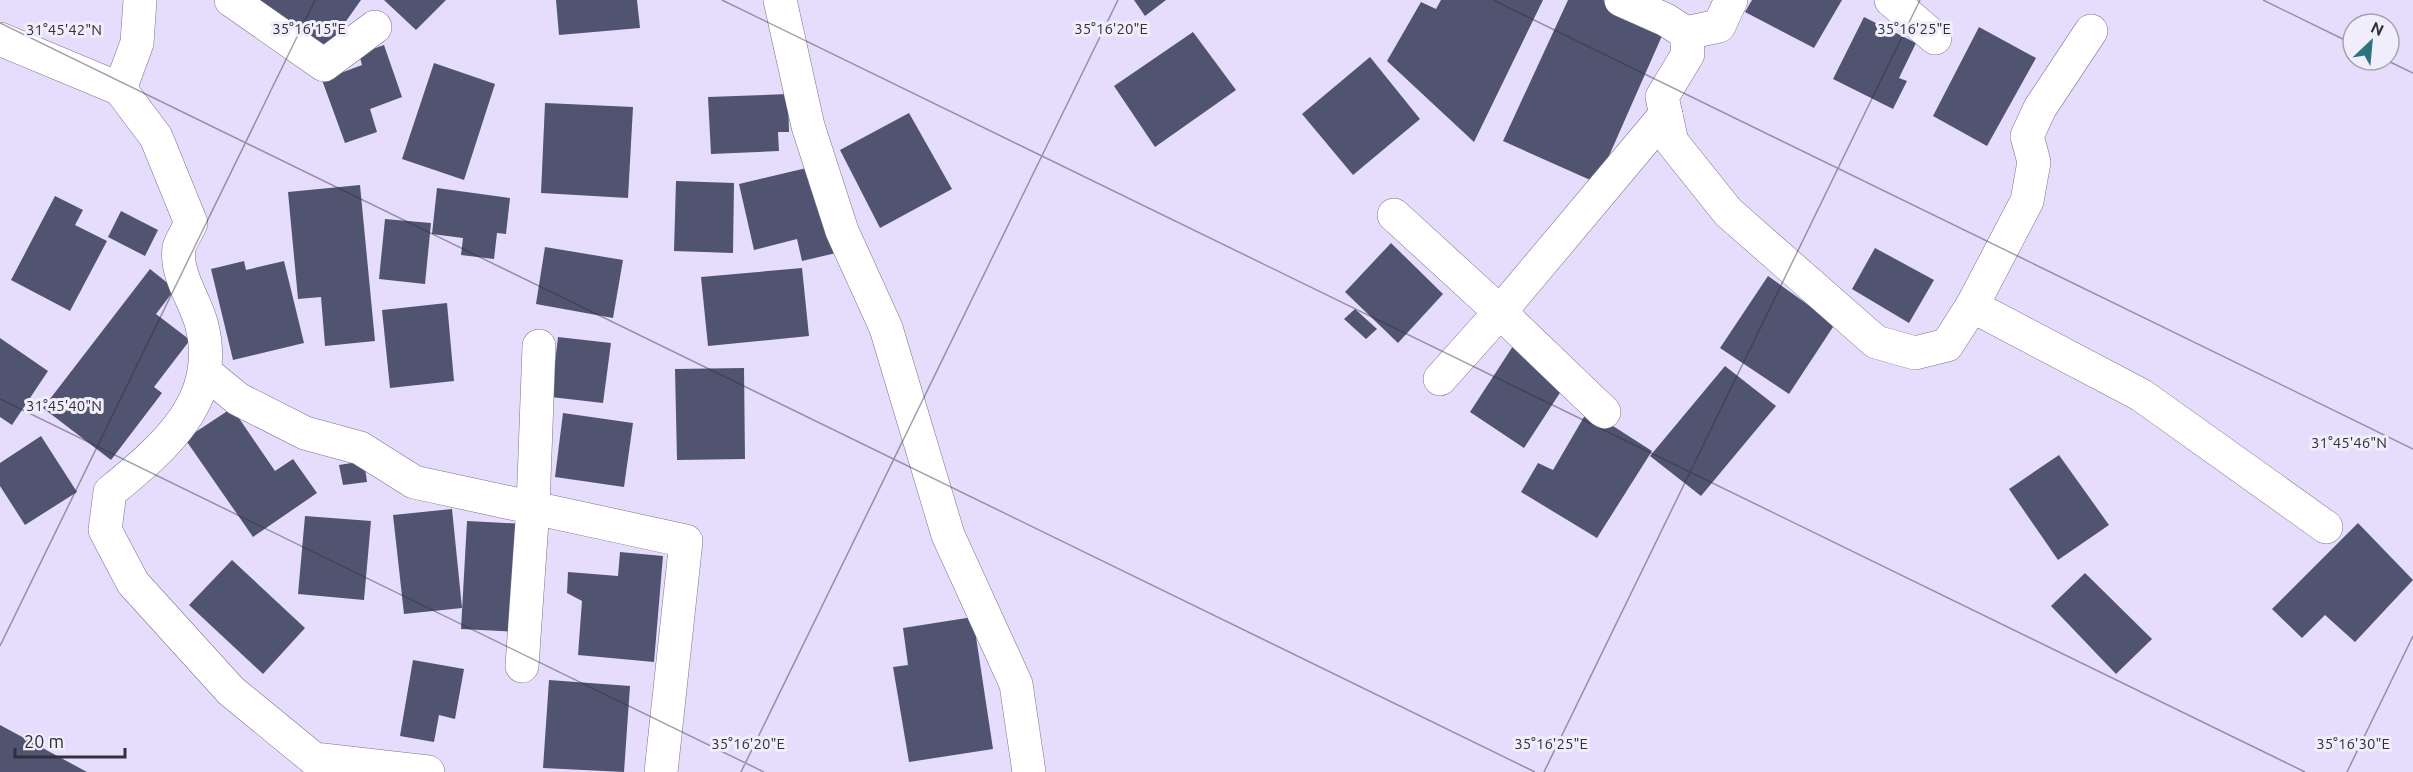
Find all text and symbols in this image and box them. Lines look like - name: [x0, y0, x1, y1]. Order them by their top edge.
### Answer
- north arrow: [2341, 12, 2401, 72]
- text: N: [2368, 18, 2387, 39]
- text: 35°16'15"E: [272, 20, 346, 37]
- text: 35°16'20"E: [1074, 20, 1148, 37]
- text: 35°16'25"E: [1877, 20, 1951, 37]
- text: 31°45'42"N: [26, 21, 102, 38]
- text: 31°45'40"N: [26, 397, 102, 414]
- text: 31°45'46"N: [2311, 434, 2387, 451]
- scale bar: [15, 721, 124, 759]
- text: 20 m: [24, 731, 64, 751]
- text: 35°16'20"E: [711, 735, 785, 752]
- text: 35°16'25"E: [1514, 735, 1588, 752]
- text: 35°16'30"E: [2316, 735, 2390, 752]

